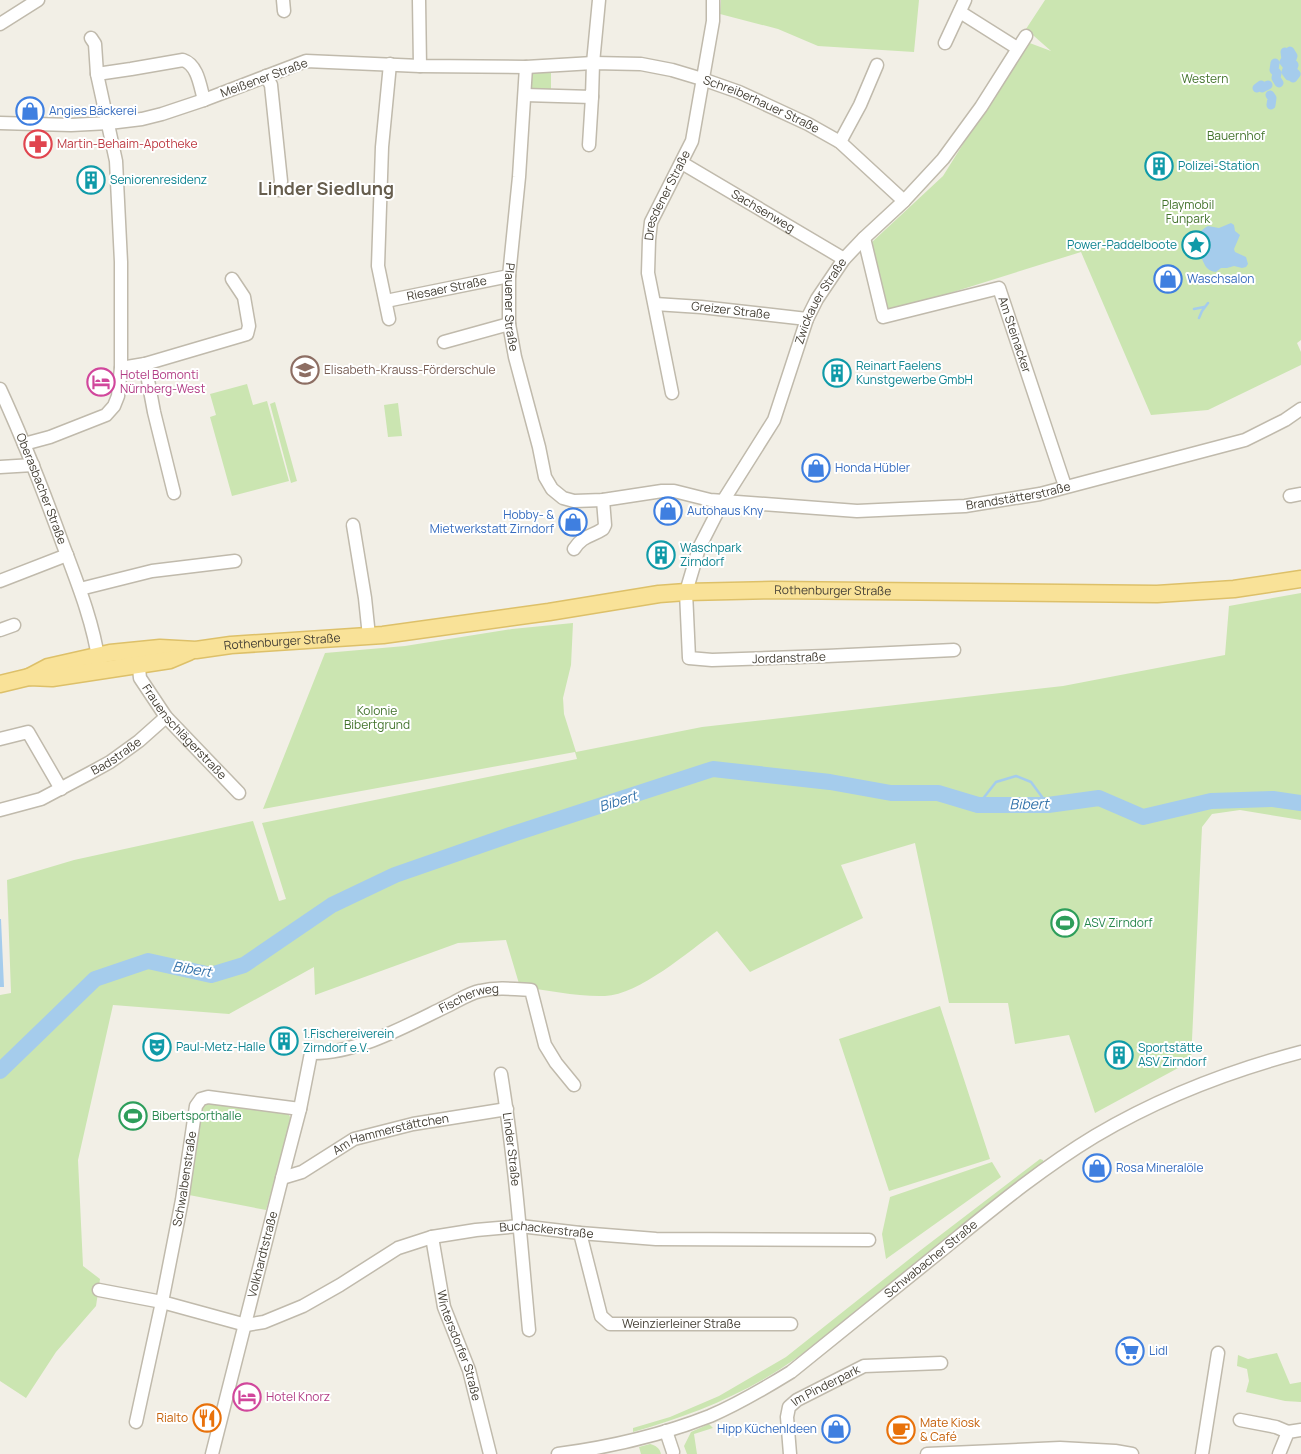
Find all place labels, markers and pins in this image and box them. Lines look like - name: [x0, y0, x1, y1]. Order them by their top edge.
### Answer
- shop icon: Angies Bäckerei: [15, 96, 45, 126]
- place label: Angies Bäckerei: [49, 102, 137, 119]
- pharmacy icon: Martin-Behaim-Apotheke: [23, 129, 53, 159]
- place label: Martin-Behaim-Apotheke: [57, 135, 197, 152]
- building icon: Polizei-Station: [1144, 151, 1174, 181]
- place label: Polizei-Station: [1178, 157, 1259, 174]
- building icon: Seniorenresidenz: [76, 165, 106, 195]
- place label: Seniorenresidenz: [110, 171, 207, 188]
- place icon: Power-Paddelboote: [1181, 230, 1211, 260]
- place label: Power-Paddelboote: [1067, 236, 1177, 253]
- shop icon: Waschsalon: [1153, 264, 1183, 294]
- place label: Waschsalon: [1187, 270, 1254, 287]
- school or university icon: Elisabeth-Krauss-Förderschule: [290, 355, 320, 385]
- place label: Reinart Faelens Kunstgewerbe GmbH: [856, 357, 973, 388]
- building icon: Reinart Faelens Kunstgewerbe GmbH: [822, 358, 852, 388]
- place label: Elisabeth-Krauss-Förderschule: [324, 361, 496, 378]
- place label: Hotel Bomonti Nürnberg-West: [120, 366, 205, 397]
- hotel icon: Hotel Bomonti Nürnberg-West: [86, 367, 116, 397]
- shop icon: Honda Hübler: [801, 453, 831, 483]
- place label: Honda Hübler: [835, 459, 911, 476]
- shop icon: Autohaus Kny: [653, 496, 683, 526]
- place label: Autohaus Kny: [687, 502, 764, 519]
- place label: Hobby- & Mietwerkstatt Zirndorf: [430, 506, 555, 537]
- shop icon: Hobby- & Mietwerkstatt Zirndorf: [558, 507, 588, 537]
- place label: Waschpark Zirndorf: [680, 539, 743, 570]
- building icon: Waschpark Zirndorf: [646, 540, 676, 570]
- sports icon: ASV Zirndorf: [1050, 908, 1080, 938]
- place label: ASV Zirndorf: [1084, 914, 1153, 931]
- place label: 1.Fischereiverein Zirndorf e.V.: [303, 1025, 394, 1056]
- building icon: 1.Fischereiverein Zirndorf e.V.: [269, 1026, 299, 1056]
- theatre icon: Paul-Metz-Halle: [142, 1032, 172, 1062]
- place label: Paul-Metz-Halle: [176, 1038, 265, 1055]
- place label: Sportstätte ASV Zirndorf: [1138, 1039, 1207, 1070]
- building icon: Sportstätte ASV Zirndorf: [1104, 1040, 1134, 1070]
- sports icon: Bibertsporthalle: [118, 1101, 148, 1131]
- place label: Bibertsporthalle: [152, 1107, 241, 1124]
- shop icon: Rosa Mineralöle: [1082, 1153, 1112, 1183]
- place label: Rosa Mineralöle: [1116, 1159, 1203, 1176]
- supermarket icon: Lidl: [1115, 1336, 1145, 1366]
- place label: Lidl: [1149, 1342, 1168, 1359]
- hotel icon: Hotel Knorz: [232, 1382, 262, 1412]
- place label: Hotel Knorz: [266, 1388, 330, 1405]
- restaurant icon: Rialto: [192, 1403, 222, 1433]
- place label: Rialto: [156, 1409, 188, 1426]
- shop icon: Hipp KüchenIdeen: [821, 1414, 851, 1444]
- place label: Mate Kiosk & Café: [920, 1414, 981, 1445]
- cafe icon: Mate Kiosk & Café: [886, 1415, 916, 1445]
- place label: Hipp KüchenIdeen: [717, 1420, 817, 1437]

